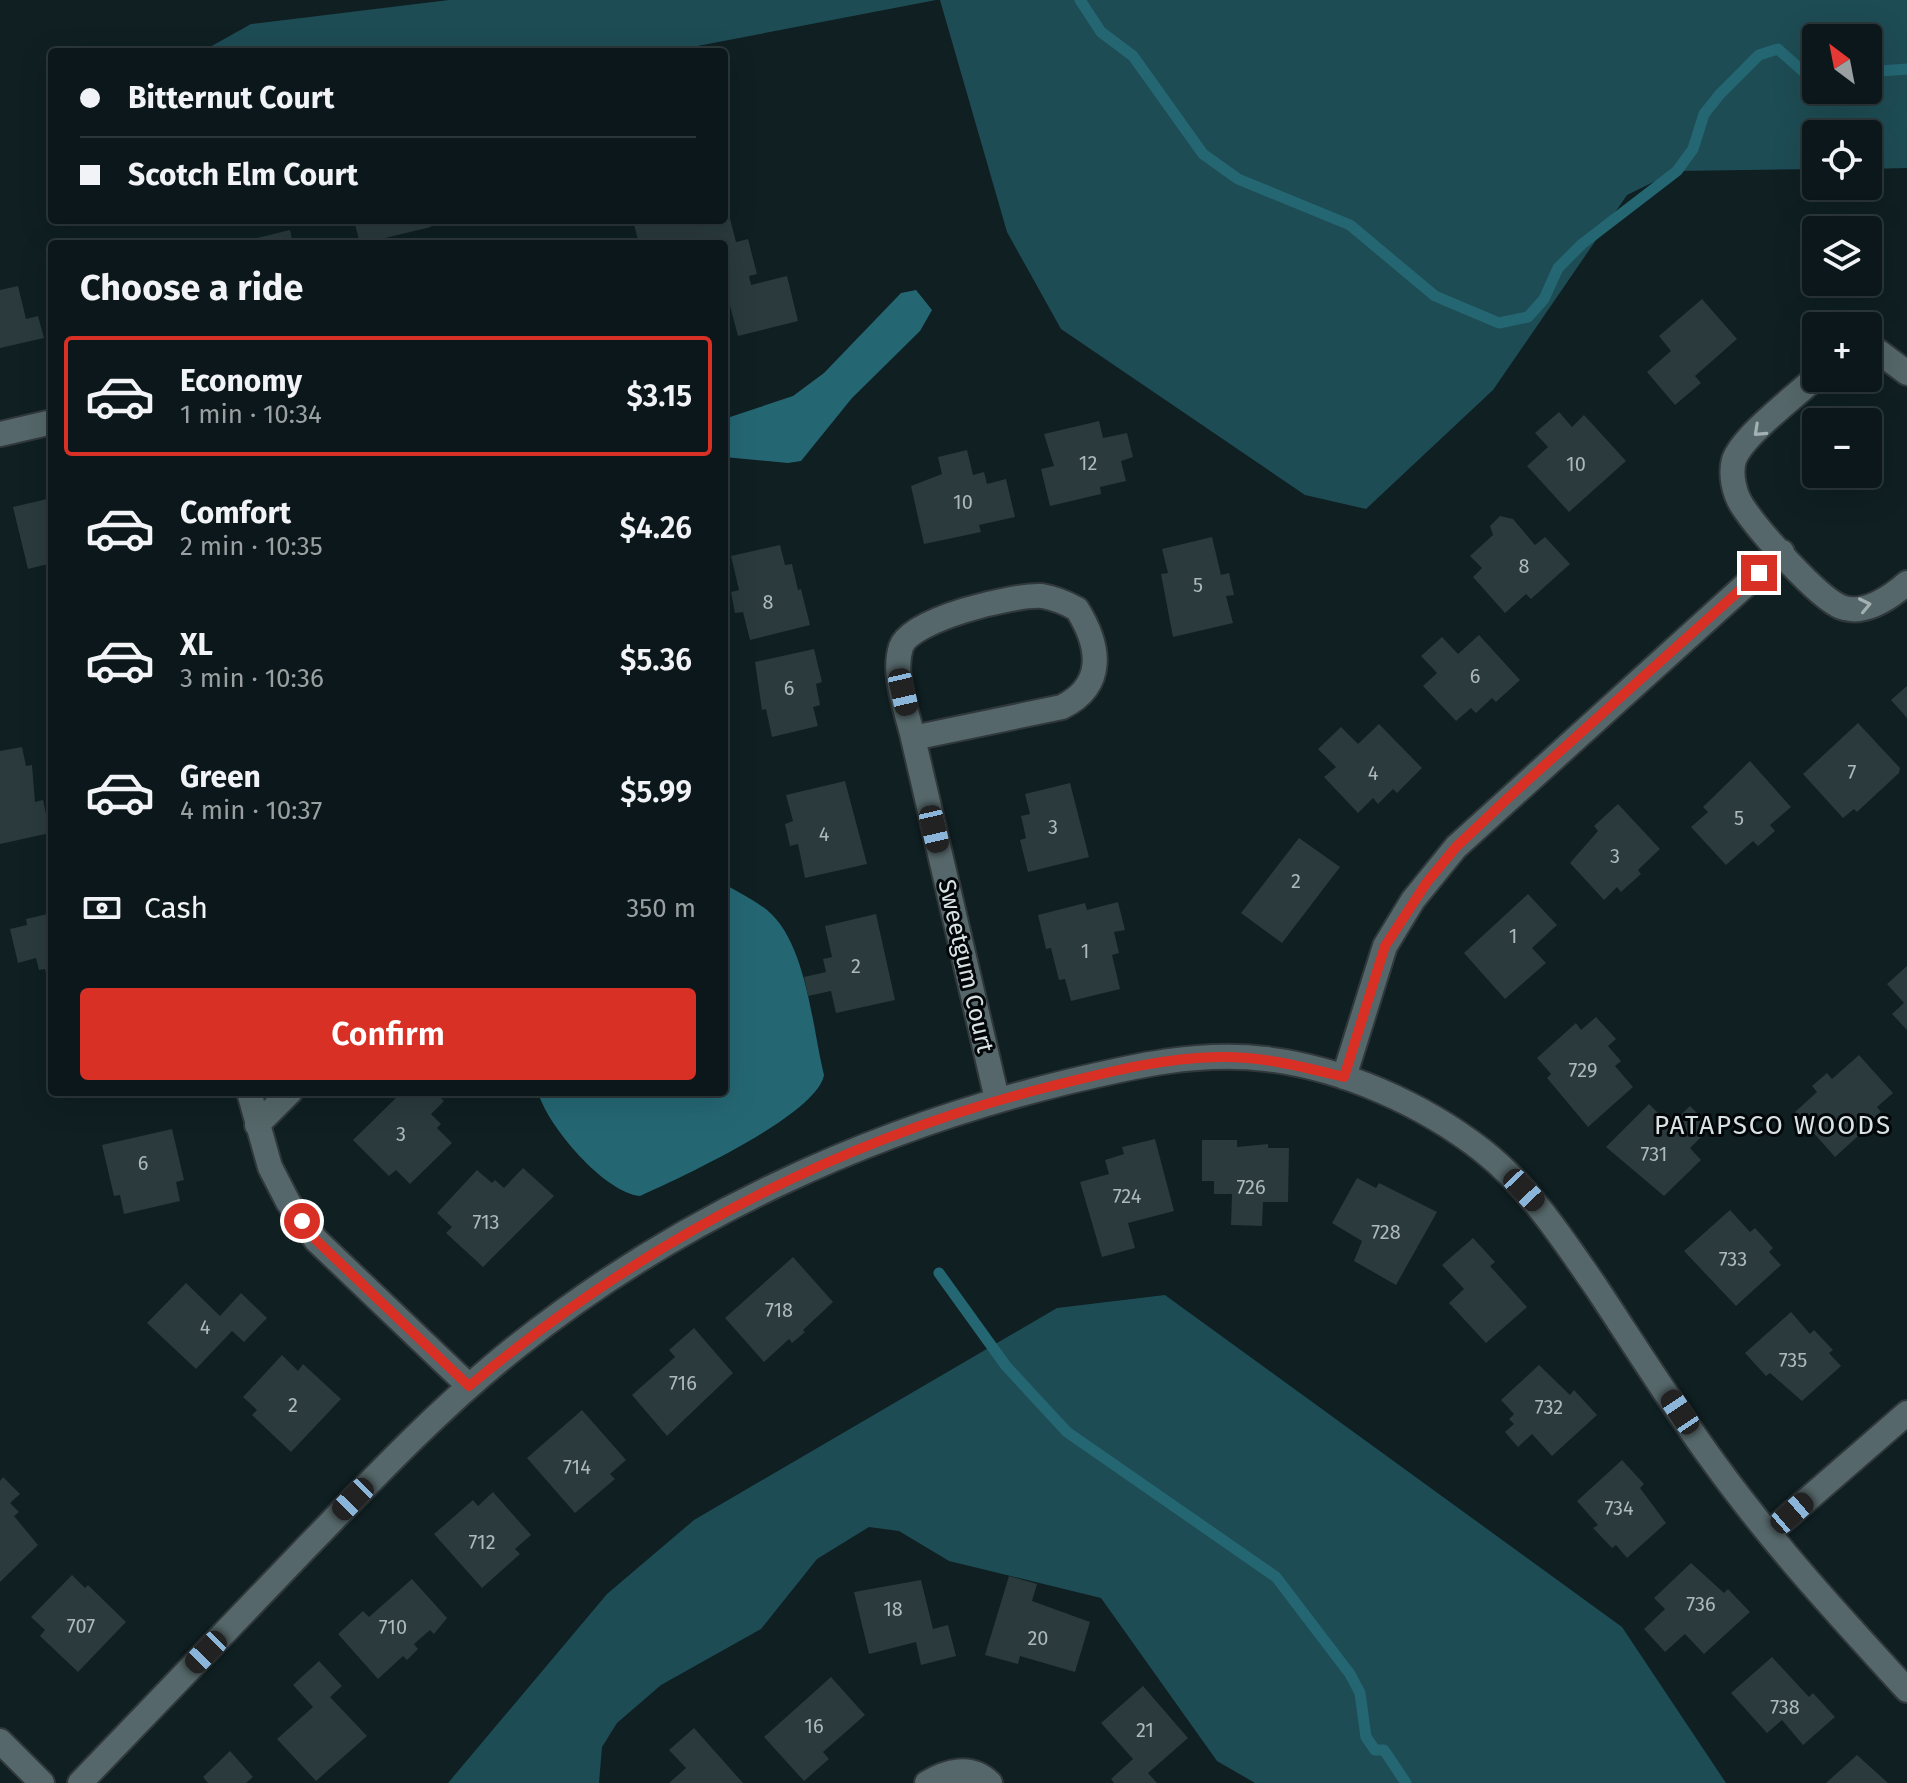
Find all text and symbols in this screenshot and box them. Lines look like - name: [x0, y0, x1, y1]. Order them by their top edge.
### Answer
- north arrow: [1802, 24, 1882, 104]
- map controls: [1802, 24, 1882, 488]
- text: Bitternut Court: [128, 80, 334, 116]
- button: locate: [1802, 120, 1882, 200]
- text: Scotch Elm Court: [128, 157, 358, 193]
- button: layers: [1802, 216, 1882, 296]
- text: Choose a ride: [80, 266, 303, 310]
- button: +: [1802, 312, 1882, 392]
- icon: car: [84, 360, 156, 432]
- text: Economy: [180, 363, 302, 399]
- text: $3.15: [627, 378, 692, 414]
- text: 1 min · 10:34: [180, 399, 322, 430]
- button: −: [1802, 408, 1882, 488]
- one-way arrow: [1754, 421, 1768, 436]
- house number: 12: [1079, 451, 1097, 475]
- house number: 10: [1566, 452, 1586, 476]
- house number: 10: [953, 490, 973, 514]
- icon: car: [84, 492, 156, 564]
- text: Comfort: [180, 495, 291, 531]
- text: $4.26: [620, 510, 692, 546]
- text: 2 min · 10:35: [180, 531, 323, 562]
- house number: 8: [1518, 554, 1530, 578]
- route end: [1741, 555, 1777, 591]
- house number: 5: [1193, 573, 1203, 597]
- house number: 8: [762, 590, 774, 614]
- one-way arrow: [1857, 597, 1871, 614]
- icon: car: [84, 624, 156, 696]
- text: XL: [180, 627, 213, 663]
- text: $5.36: [620, 642, 692, 678]
- text: 3 min · 10:36: [180, 663, 324, 694]
- house number: 6: [1470, 664, 1480, 688]
- car: [886, 666, 920, 718]
- house number: 6: [784, 676, 794, 700]
- icon: car: [84, 756, 156, 828]
- text: Green: [180, 759, 261, 795]
- house number: 7: [1848, 760, 1857, 784]
- house number: 4: [1368, 761, 1379, 785]
- text: $5.99: [620, 774, 692, 810]
- text: 4 min · 10:37: [180, 795, 322, 826]
- car: [917, 803, 951, 855]
- house number: 5: [1734, 806, 1744, 830]
- house number: 3: [1048, 815, 1058, 839]
- house number: 4: [819, 822, 830, 846]
- house number: 3: [1610, 844, 1620, 868]
- house number: 2: [1291, 869, 1301, 893]
- street label: Sweetgum Court: [932, 877, 1000, 1056]
- icon: cash: [80, 886, 124, 930]
- text: Cash: [144, 890, 208, 926]
- text: 350 m: [626, 893, 696, 924]
- house number: 1: [1509, 924, 1517, 948]
- house number: 1: [1081, 939, 1089, 963]
- house number: 2: [851, 954, 861, 978]
- button: Confirm: [80, 988, 696, 1080]
- house number: 729: [1569, 1058, 1597, 1082]
- district label: PATAPSCO WOODS: [1654, 1110, 1892, 1141]
- house number: 3: [396, 1122, 406, 1146]
- house number: 731: [1641, 1142, 1667, 1166]
- house number: 6: [138, 1151, 148, 1175]
- car: [1499, 1164, 1549, 1216]
- house number: 726: [1236, 1175, 1266, 1199]
- house number: 724: [1113, 1184, 1142, 1208]
- route start: [284, 1203, 320, 1239]
- house number: 713: [472, 1210, 500, 1234]
- house number: 728: [1371, 1220, 1401, 1244]
- house number: 733: [1719, 1247, 1747, 1271]
- house number: 718: [765, 1298, 793, 1322]
- house number: 4: [200, 1315, 211, 1339]
- house number: 735: [1779, 1348, 1807, 1372]
- house number: 716: [669, 1371, 697, 1395]
- car: [1657, 1385, 1703, 1439]
- house number: 2: [288, 1393, 298, 1417]
- house number: 732: [1535, 1395, 1563, 1419]
- house number: 714: [563, 1455, 591, 1479]
- car: [328, 1473, 378, 1525]
- car: [1766, 1488, 1818, 1538]
- house number: 734: [1604, 1496, 1634, 1520]
- house number: 712: [468, 1530, 496, 1554]
- house number: 736: [1686, 1592, 1716, 1616]
- house number: 18: [883, 1597, 903, 1621]
- house number: 707: [67, 1614, 95, 1638]
- house number: 710: [379, 1615, 407, 1639]
- car: [181, 1626, 231, 1678]
- house number: 20: [1027, 1626, 1049, 1650]
- house number: 738: [1770, 1695, 1800, 1719]
- house number: 16: [804, 1714, 824, 1738]
- house number: 21: [1136, 1718, 1154, 1742]

